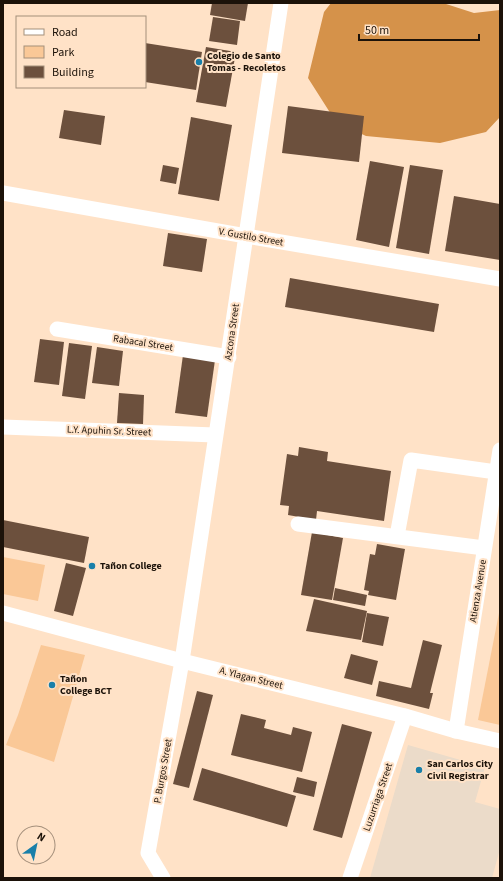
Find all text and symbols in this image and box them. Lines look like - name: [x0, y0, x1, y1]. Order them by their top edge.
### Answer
- legend: [16, 16, 146, 88]
- scale bar: [359, 16, 479, 42]
- text: 50 m: [365, 22, 389, 39]
- text: Road: [52, 24, 78, 41]
- text: Park: [52, 44, 74, 61]
- place label: Colegio de Santo Tomas - Recoletos: [207, 49, 286, 75]
- marker: Colegio de Santo Tomas - Recoletos: [194, 57, 204, 67]
- text: Building: [52, 64, 94, 81]
- street label: V. Gustilo Street: [218, 224, 285, 250]
- street label: Azcona Street: [221, 302, 243, 361]
- street label: Rabacal Street: [112, 331, 174, 355]
- street label: L.Y. Apuhin Sr. Street: [67, 423, 152, 439]
- place label: Tañon College: [100, 559, 162, 573]
- street label: Atienza Avenue: [466, 559, 490, 623]
- marker: Tañon College: [87, 561, 97, 571]
- street label: A. Ylagan Street: [218, 663, 285, 693]
- place label: Tañon College BCT: [60, 672, 112, 698]
- marker: Tañon College BCT: [47, 680, 57, 690]
- street label: P. Burgos Street: [150, 737, 176, 804]
- place label: San Carlos City Civil Registrar: [427, 757, 494, 783]
- street label: Luzurriaga Street: [360, 760, 396, 833]
- marker: San Carlos City Civil Registrar: [414, 765, 424, 775]
- north arrow: [16, 825, 56, 865]
- text: N: [34, 829, 48, 845]

